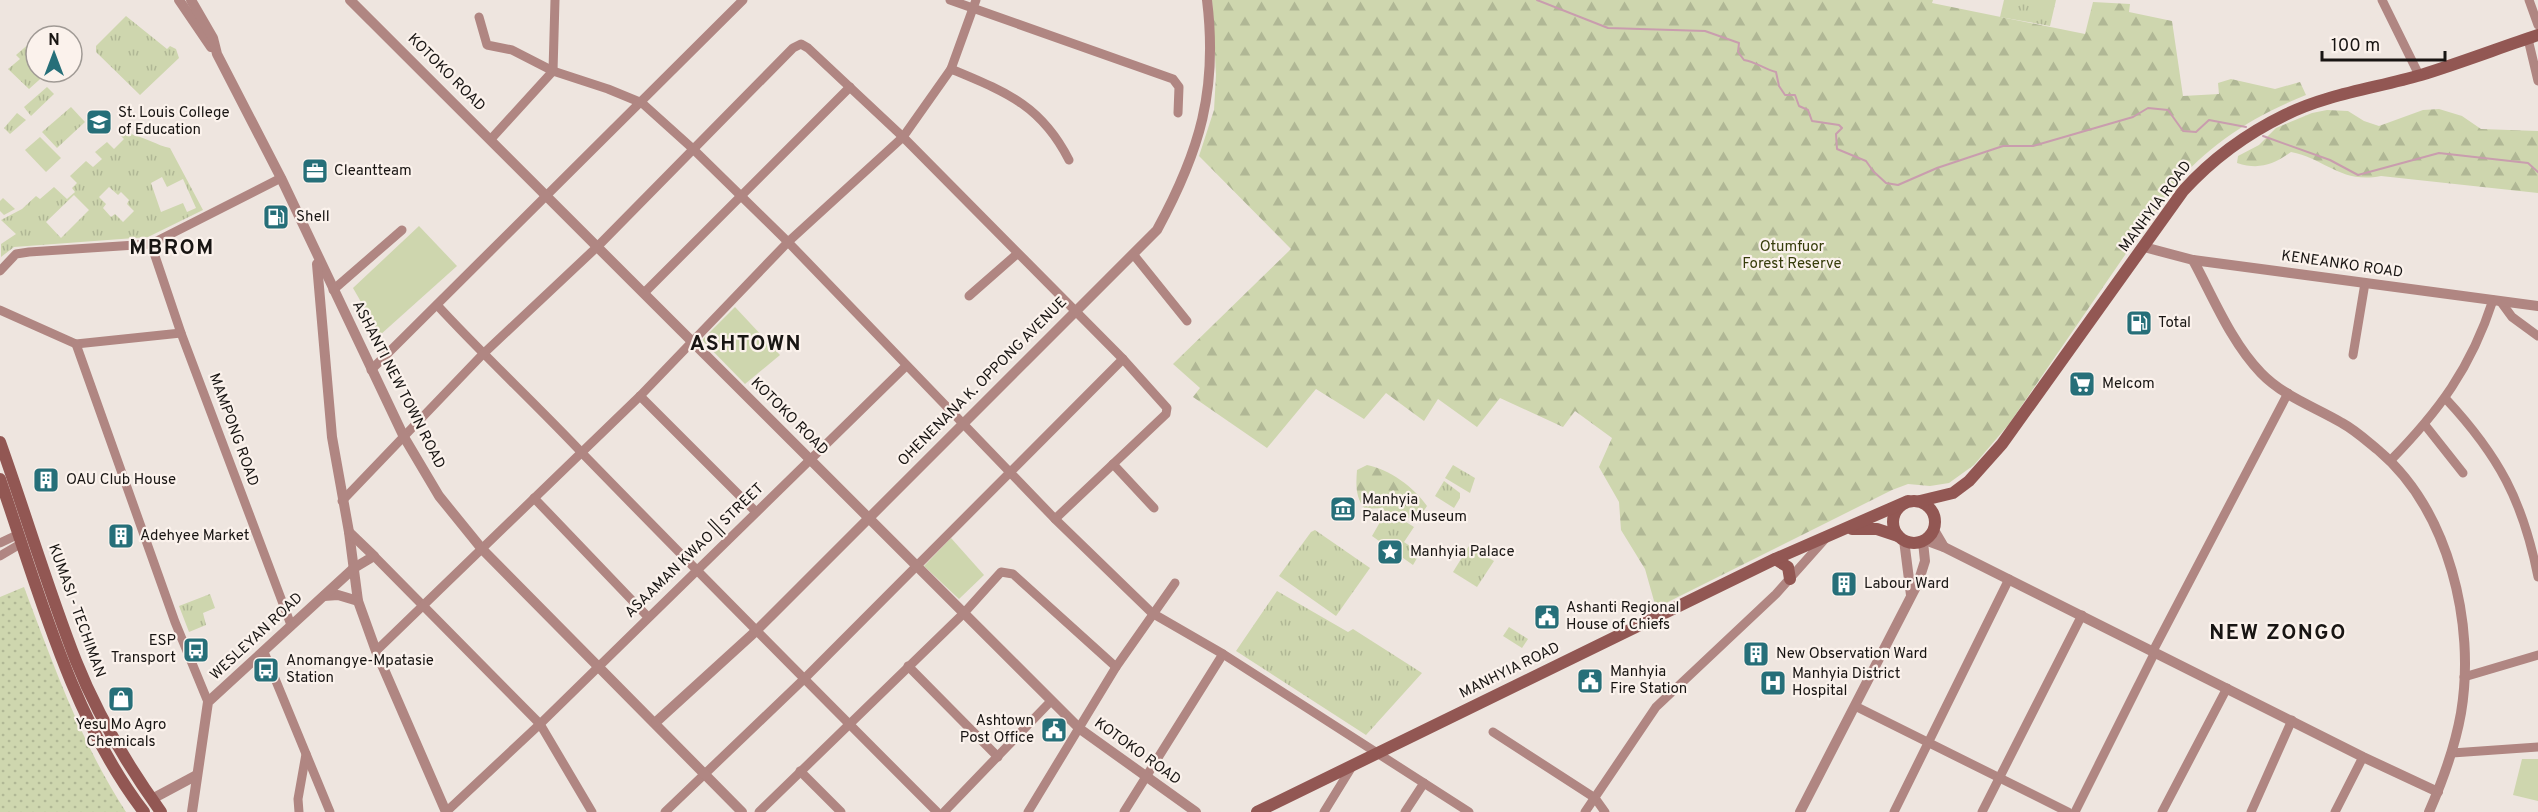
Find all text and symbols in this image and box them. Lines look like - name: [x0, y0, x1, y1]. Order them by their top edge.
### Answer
- north arrow: [24, 24, 84, 84]
- scale bar: [2322, 24, 2445, 62]
- street label: KOTOKO ROAD: [403, 30, 489, 116]
- text: N: [48, 31, 60, 51]
- text: 100 m: [2331, 35, 2380, 58]
- place label: St. Louis College of Education: [118, 104, 229, 140]
- school or university icon: St. Louis College of Education: [84, 107, 114, 137]
- office icon: Cleantteam: [300, 156, 330, 186]
- street label: MANHYIA ROAD: [2115, 158, 2197, 256]
- place label: Cleantteam: [334, 162, 412, 181]
- fuel station icon: Shell: [261, 202, 291, 232]
- place label: Shell: [296, 208, 330, 227]
- district label: MBROM: [129, 235, 215, 262]
- park label: Otumfuor Forest Reserve: [1742, 238, 1842, 274]
- street label: KENEANKO ROAD: [2280, 247, 2404, 283]
- street label: OHENENANA K. OPPONG AVENUE: [894, 293, 1072, 471]
- street label: ASHANTI NEW TOWN ROAD: [347, 298, 449, 472]
- fuel station icon: Total: [2124, 308, 2154, 338]
- place label: Total: [2158, 314, 2191, 333]
- district label: ASHTOWN: [690, 331, 802, 358]
- supermarket icon: Melcom: [2067, 369, 2097, 399]
- street label: MAMPONG ROAD: [204, 371, 262, 489]
- street label: KOTOKO ROAD: [746, 374, 832, 460]
- place label: Melcom: [2102, 375, 2155, 394]
- building icon: OAU Club House: [31, 465, 61, 495]
- place label: OAU Club House: [66, 471, 176, 490]
- street label: ASAAMAN KWAO || STREET: [619, 477, 769, 622]
- place label: Manhyia Palace Museum: [1362, 491, 1467, 527]
- museum icon: Manhyia Palace Museum: [1328, 494, 1358, 524]
- building icon: Adehyee Market: [106, 521, 136, 551]
- place label: Adehyee Market: [140, 527, 249, 546]
- place icon: Manhyia Palace: [1375, 537, 1405, 567]
- street label: KUMASI - TECHIMAN: [43, 542, 109, 680]
- place label: Manhyia Palace: [1410, 543, 1515, 562]
- building icon: Labour Ward: [1829, 569, 1859, 599]
- place label: Labour Ward: [1864, 575, 1949, 594]
- street label: WESLEYAN ROAD: [207, 589, 307, 685]
- place label: Ashanti Regional House of Chiefs: [1566, 599, 1680, 635]
- public building icon: Ashanti Regional House of Chiefs: [1532, 602, 1562, 632]
- district label: NEW ZONGO: [2209, 620, 2347, 647]
- place label: ESP Transport: [111, 632, 176, 668]
- bus stop icon: ESP Transport: [181, 635, 211, 665]
- street label: MANHYIA ROAD: [1457, 638, 1563, 704]
- building icon: New Observation Ward: [1741, 639, 1771, 669]
- place label: New Observation Ward: [1776, 645, 1928, 664]
- place label: Anomangye-Mpatasie Station: [286, 652, 434, 688]
- bus stop icon: Anomangye-Mpatasie Station: [251, 655, 281, 685]
- place label: Manhyia Fire Station: [1610, 663, 1687, 699]
- place label: Manhyia District Hospital: [1792, 665, 1900, 701]
- public building icon: Manhyia Fire Station: [1575, 666, 1605, 696]
- hospital icon: Manhyia District Hospital: [1758, 668, 1788, 698]
- shop icon: Yesu Mo Agro Chemicals: [106, 684, 136, 714]
- place label: Ashtown Post Office: [960, 712, 1034, 748]
- street label: KOTOKO ROAD: [1090, 714, 1184, 790]
- public building icon: Ashtown Post Office: [1039, 715, 1069, 745]
- place label: Yesu Mo Agro Chemicals: [76, 716, 166, 752]

